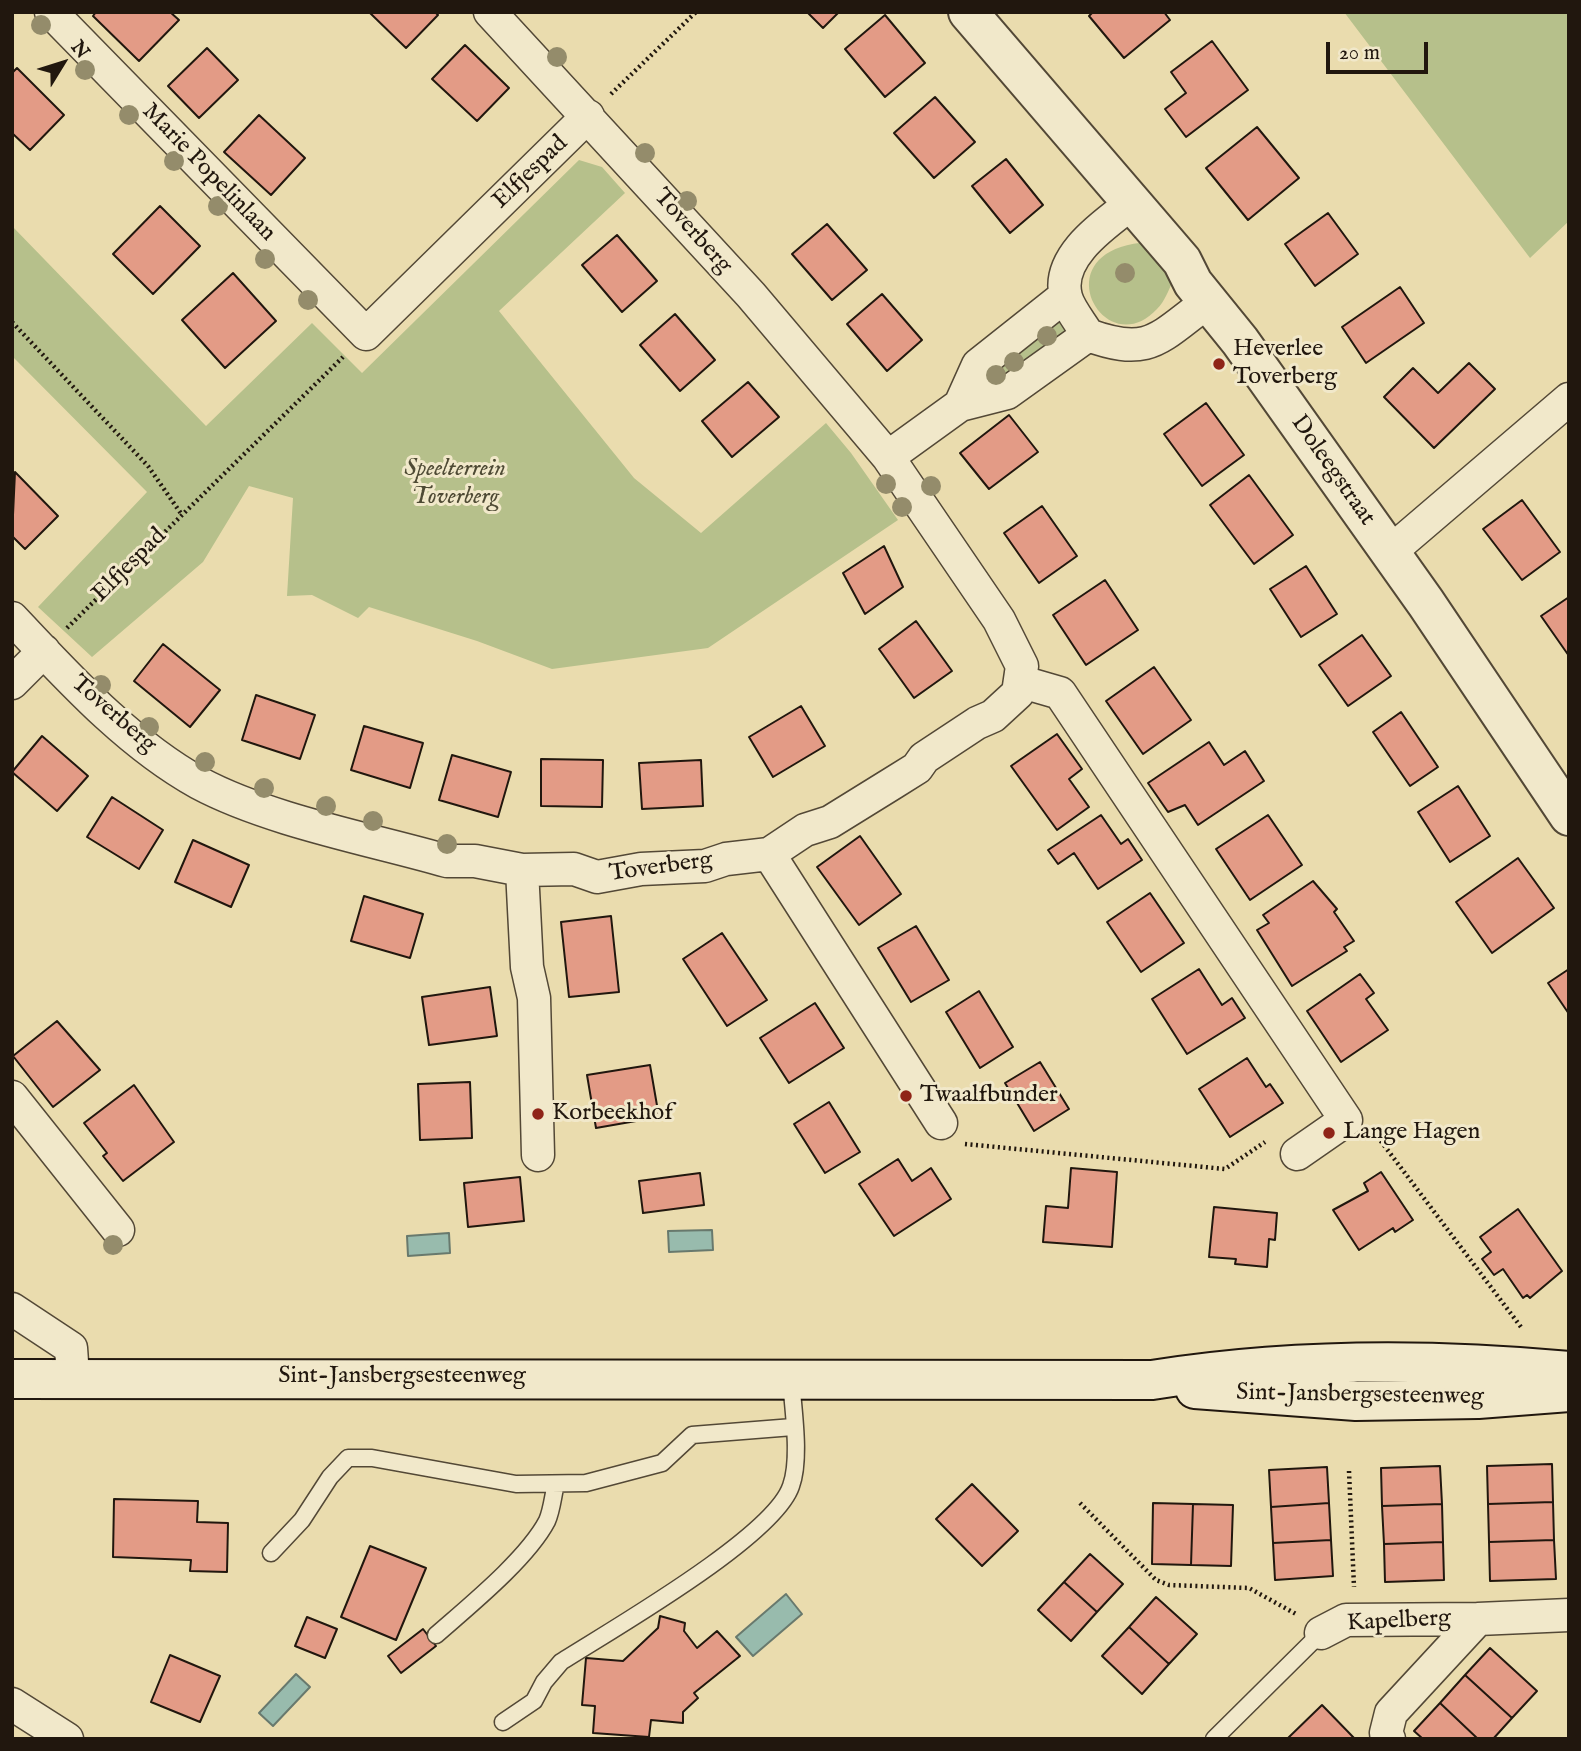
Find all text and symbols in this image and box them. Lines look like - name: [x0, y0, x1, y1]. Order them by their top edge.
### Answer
- north arrow: [28, 28, 98, 98]
- scale bar: [1329, 28, 1430, 72]
- text: N: [65, 36, 94, 64]
- text: 20 m: [1339, 40, 1380, 67]
- street label: Marie Popelinlaan: [135, 98, 281, 248]
- street label: Elfjespad: [487, 130, 575, 216]
- street label: Toverberg: [646, 184, 738, 280]
- place label: Heverlee Toverberg: [1233, 336, 1337, 392]
- marker: Heverlee Toverberg: [1211, 356, 1227, 372]
- street label: Doleegstraat: [1283, 410, 1381, 532]
- park label: Speelterrein Toverberg: [404, 456, 506, 512]
- street label: Elfjespad: [87, 523, 173, 609]
- street label: Toverberg: [64, 670, 162, 760]
- street label: Toverberg: [607, 846, 715, 890]
- place label: Twaalfbunder: [920, 1082, 1058, 1110]
- marker: Twaalfbunder: [898, 1088, 914, 1104]
- place label: Korbeekhof: [552, 1100, 673, 1128]
- marker: Korbeekhof: [530, 1106, 546, 1122]
- place label: Lange Hagen: [1343, 1119, 1480, 1147]
- marker: Lange Hagen: [1321, 1125, 1337, 1141]
- street label: Sint-Jansbergsesteenweg: [278, 1363, 526, 1391]
- street label: Sint-Jansbergsesteenweg: [1236, 1379, 1484, 1413]
- street label: Kapelberg: [1346, 1605, 1452, 1639]

